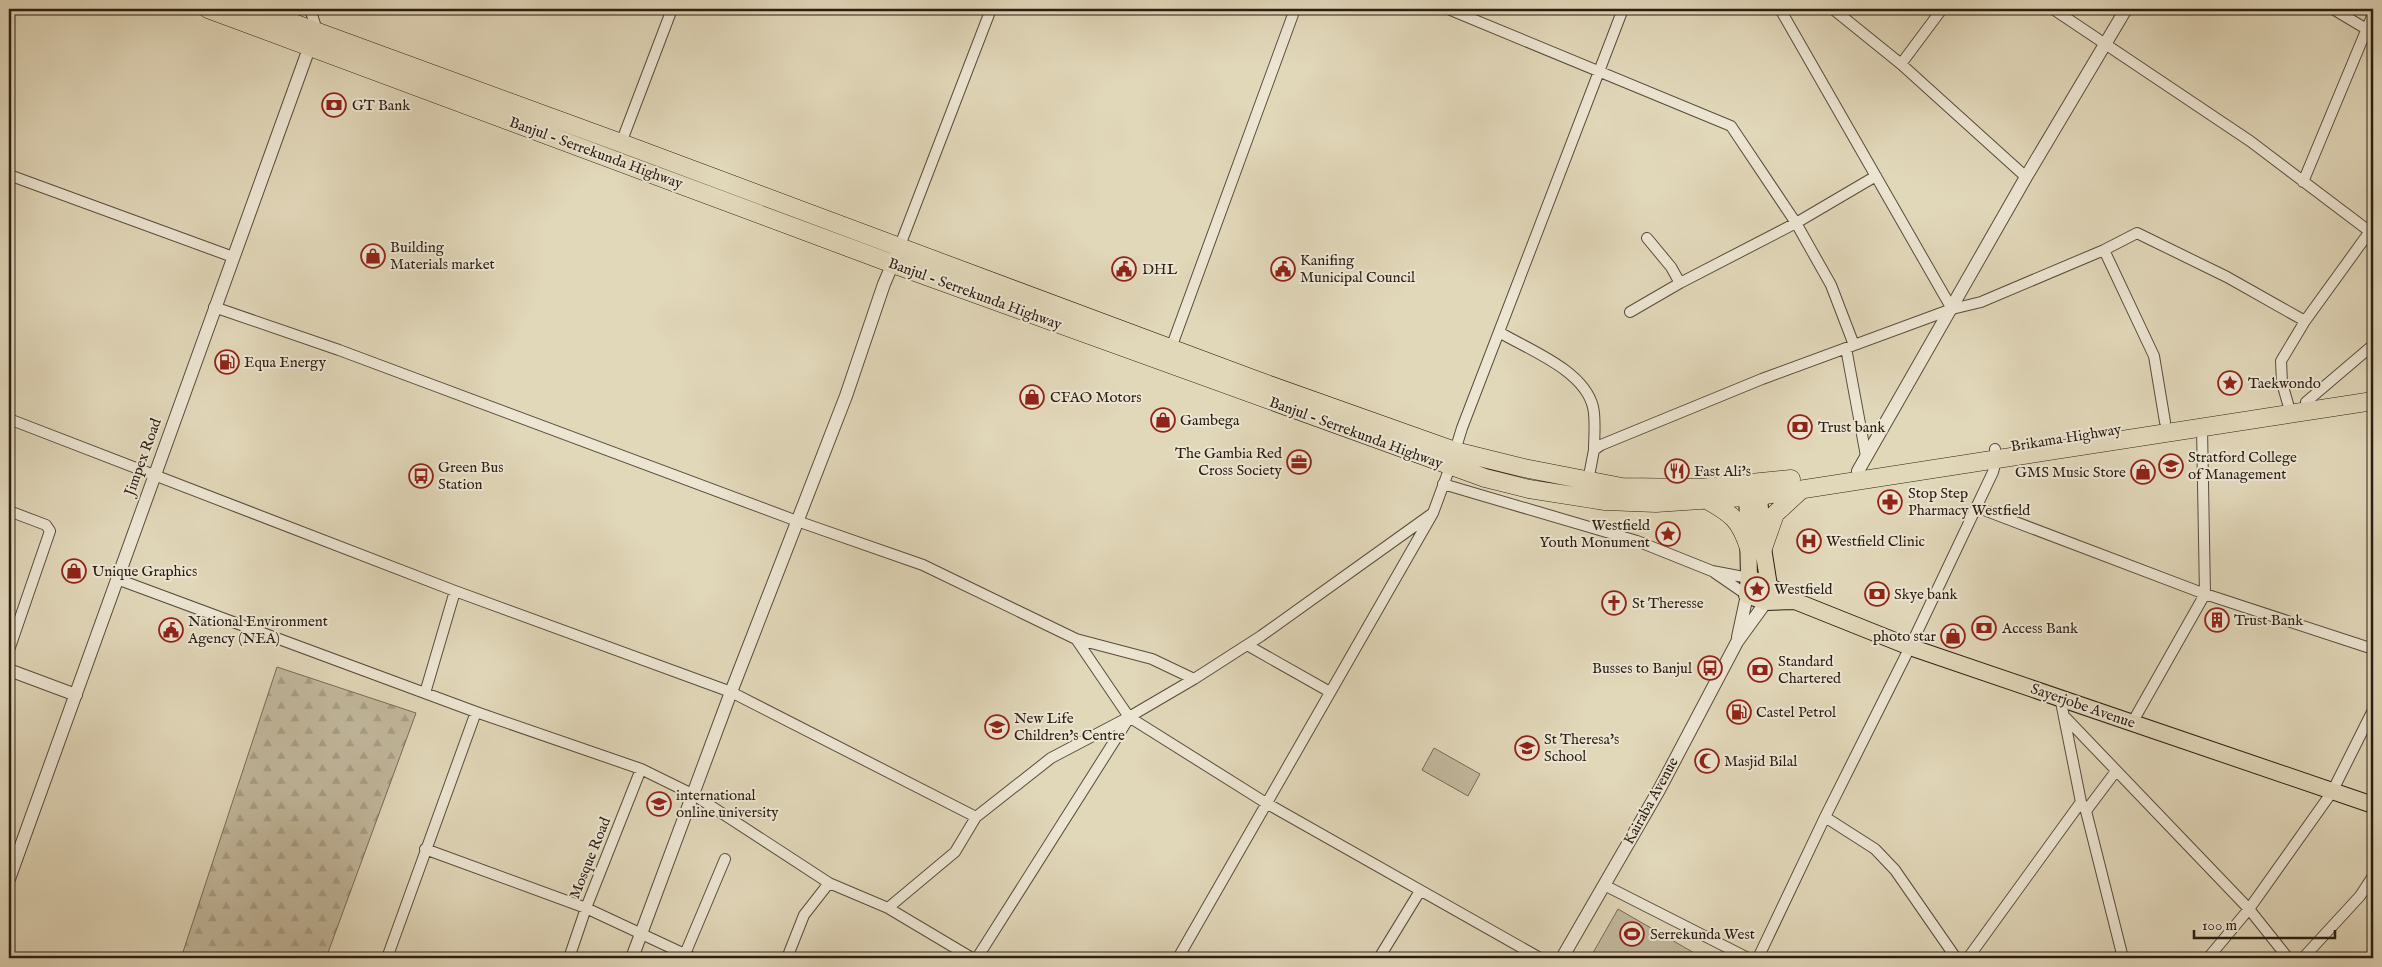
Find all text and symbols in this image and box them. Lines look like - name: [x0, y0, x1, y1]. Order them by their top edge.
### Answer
- bank icon: GT Bank: [321, 92, 347, 118]
- place label: GT Bank: [352, 96, 411, 115]
- street label: Banjul - Serrekunda Highway: [506, 113, 686, 194]
- place label: Building Materials market: [390, 238, 495, 274]
- shop icon: Building Materials market: [360, 243, 386, 269]
- place label: Kanifing Municipal Council: [1300, 251, 1416, 287]
- street label: Banjul - Serrekunda Highway: [885, 254, 1065, 335]
- public building icon: DHL: [1111, 256, 1137, 282]
- public building icon: Kanifing Municipal Council: [1270, 256, 1296, 282]
- place label: DHL: [1142, 260, 1178, 279]
- fuel station icon: Equa Energy: [214, 349, 240, 375]
- place label: Equa Energy: [244, 353, 327, 372]
- place icon: Taekwondo: [2217, 370, 2243, 396]
- place label: Taekwondo: [2248, 374, 2321, 393]
- shop icon: CFAO Motors: [1019, 384, 1045, 410]
- place label: CFAO Motors: [1050, 388, 1141, 407]
- street label: Banjul - Serrekunda Highway: [1266, 393, 1446, 474]
- shop icon: Gambega: [1150, 407, 1176, 433]
- place label: Gambega: [1180, 411, 1240, 430]
- bank icon: Trust bank: [1787, 414, 1813, 440]
- street label: Jimpex Road: [120, 415, 166, 500]
- place label: Trust bank: [1818, 418, 1886, 437]
- street label: Brikama Highway: [2009, 420, 2123, 456]
- place label: The Gambia Red Cross Society: [1175, 444, 1283, 480]
- place label: Stratford College of Management: [2188, 448, 2297, 484]
- office icon: The Gambia Red Cross Society: [1286, 449, 1312, 475]
- school or university icon: Stratford College of Management: [2158, 453, 2184, 479]
- place label: Green Bus Station: [438, 458, 503, 494]
- restaurant icon: Fast Ali's: [1664, 458, 1690, 484]
- shop icon: GMS Music Store: [2130, 459, 2156, 485]
- place label: Fast Ali's: [1694, 462, 1751, 481]
- bus stop icon: Green Bus Station: [408, 463, 434, 489]
- place label: GMS Music Store: [2015, 463, 2126, 482]
- place label: Stop Step Pharmacy Westfield: [1908, 484, 2031, 520]
- pharmacy icon: Stop Step Pharmacy Westfield: [1877, 489, 1903, 515]
- place label: Westfield Youth Monument: [1539, 516, 1651, 552]
- place icon: Westfield Youth Monument: [1655, 521, 1681, 547]
- hospital icon: Westfield Clinic: [1796, 528, 1822, 554]
- place label: Westfield Clinic: [1826, 532, 1925, 551]
- shop icon: Unique Graphics: [61, 558, 87, 584]
- place label: Unique Graphics: [92, 562, 197, 581]
- place icon: Westfield: [1744, 576, 1770, 602]
- place label: Westfield: [1774, 580, 1834, 599]
- bank icon: Skye bank: [1864, 581, 1890, 607]
- place label: Skye bank: [1894, 585, 1959, 604]
- church icon: St Theresse: [1601, 590, 1627, 616]
- place label: St Theresse: [1632, 594, 1704, 613]
- building icon: Trust Bank: [2204, 607, 2230, 633]
- place label: Trust Bank: [2234, 611, 2304, 630]
- place label: National Environment Agency (NEA): [187, 612, 328, 648]
- bank icon: Access Bank: [1971, 615, 1997, 641]
- public building icon: National Environment Agency (NEA): [158, 617, 184, 643]
- place label: Access Bank: [2001, 619, 2079, 638]
- shop icon: photo star: [1940, 623, 1966, 649]
- place label: photo star: [1873, 627, 1936, 646]
- place label: Standard Chartered: [1778, 652, 1842, 688]
- bus stop icon: Busses to Banjul: [1697, 655, 1723, 681]
- bank icon: Standard Chartered: [1747, 657, 1773, 683]
- place label: Busses to Banjul: [1592, 659, 1693, 678]
- street label: Sayerjobe Avenue: [2028, 679, 2138, 733]
- fuel station icon: Castel Petrol: [1726, 699, 1752, 725]
- place label: Castel Petrol: [1756, 703, 1837, 722]
- place label: New Life Children's Centre: [1014, 709, 1125, 745]
- school or university icon: New Life Children's Centre: [984, 714, 1010, 740]
- place label: St Theresa's School: [1544, 730, 1619, 766]
- school or university icon: St Theresa's School: [1514, 735, 1540, 761]
- mosque icon: Masjid Bilal: [1694, 748, 1720, 774]
- place label: Masjid Bilal: [1724, 752, 1798, 771]
- street label: Kairaba Avenue: [1619, 754, 1683, 848]
- place label: international online university: [676, 786, 779, 822]
- school or university icon: international online university: [646, 791, 672, 817]
- street label: Mosque Road: [565, 813, 615, 902]
- scale bar: [2194, 907, 2336, 939]
- text: 100 m: [2202, 916, 2238, 935]
- sports icon: Serrekunda West: [1619, 921, 1645, 947]
- place label: Serrekunda West: [1650, 925, 1755, 944]

